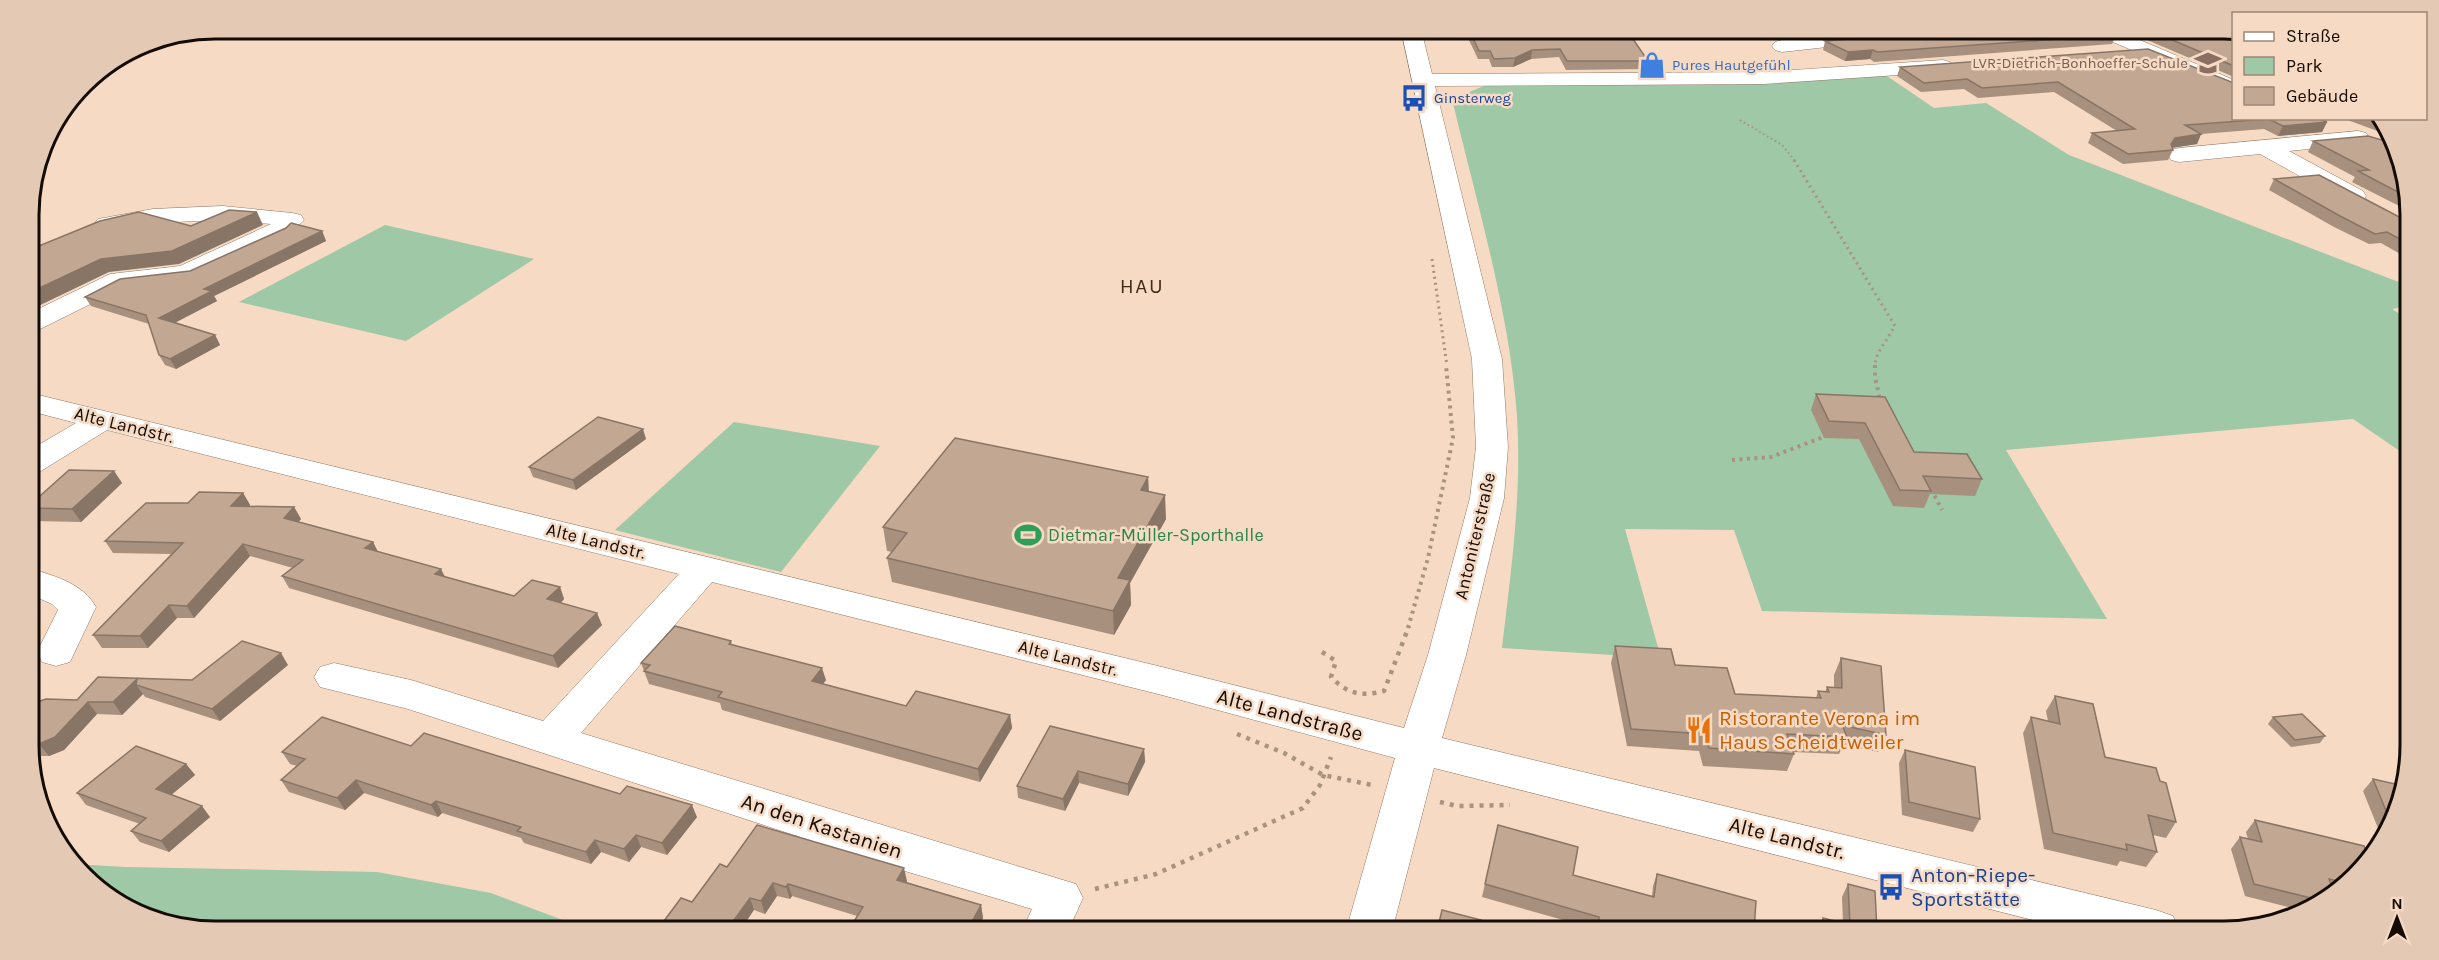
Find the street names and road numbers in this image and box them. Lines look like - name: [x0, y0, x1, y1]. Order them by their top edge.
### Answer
- street label: Alte Landstr.: [72, 402, 176, 448]
- street label: Antoniterstraße: [1450, 470, 1500, 602]
- street label: Alte Landstr.: [544, 518, 648, 564]
- street label: Alte Landstr.: [1016, 635, 1120, 681]
- street label: Alte Landstraße: [1215, 684, 1365, 746]
- street label: An den Kastanien: [738, 789, 906, 863]
- street label: Alte Landstr.: [1727, 812, 1848, 864]

